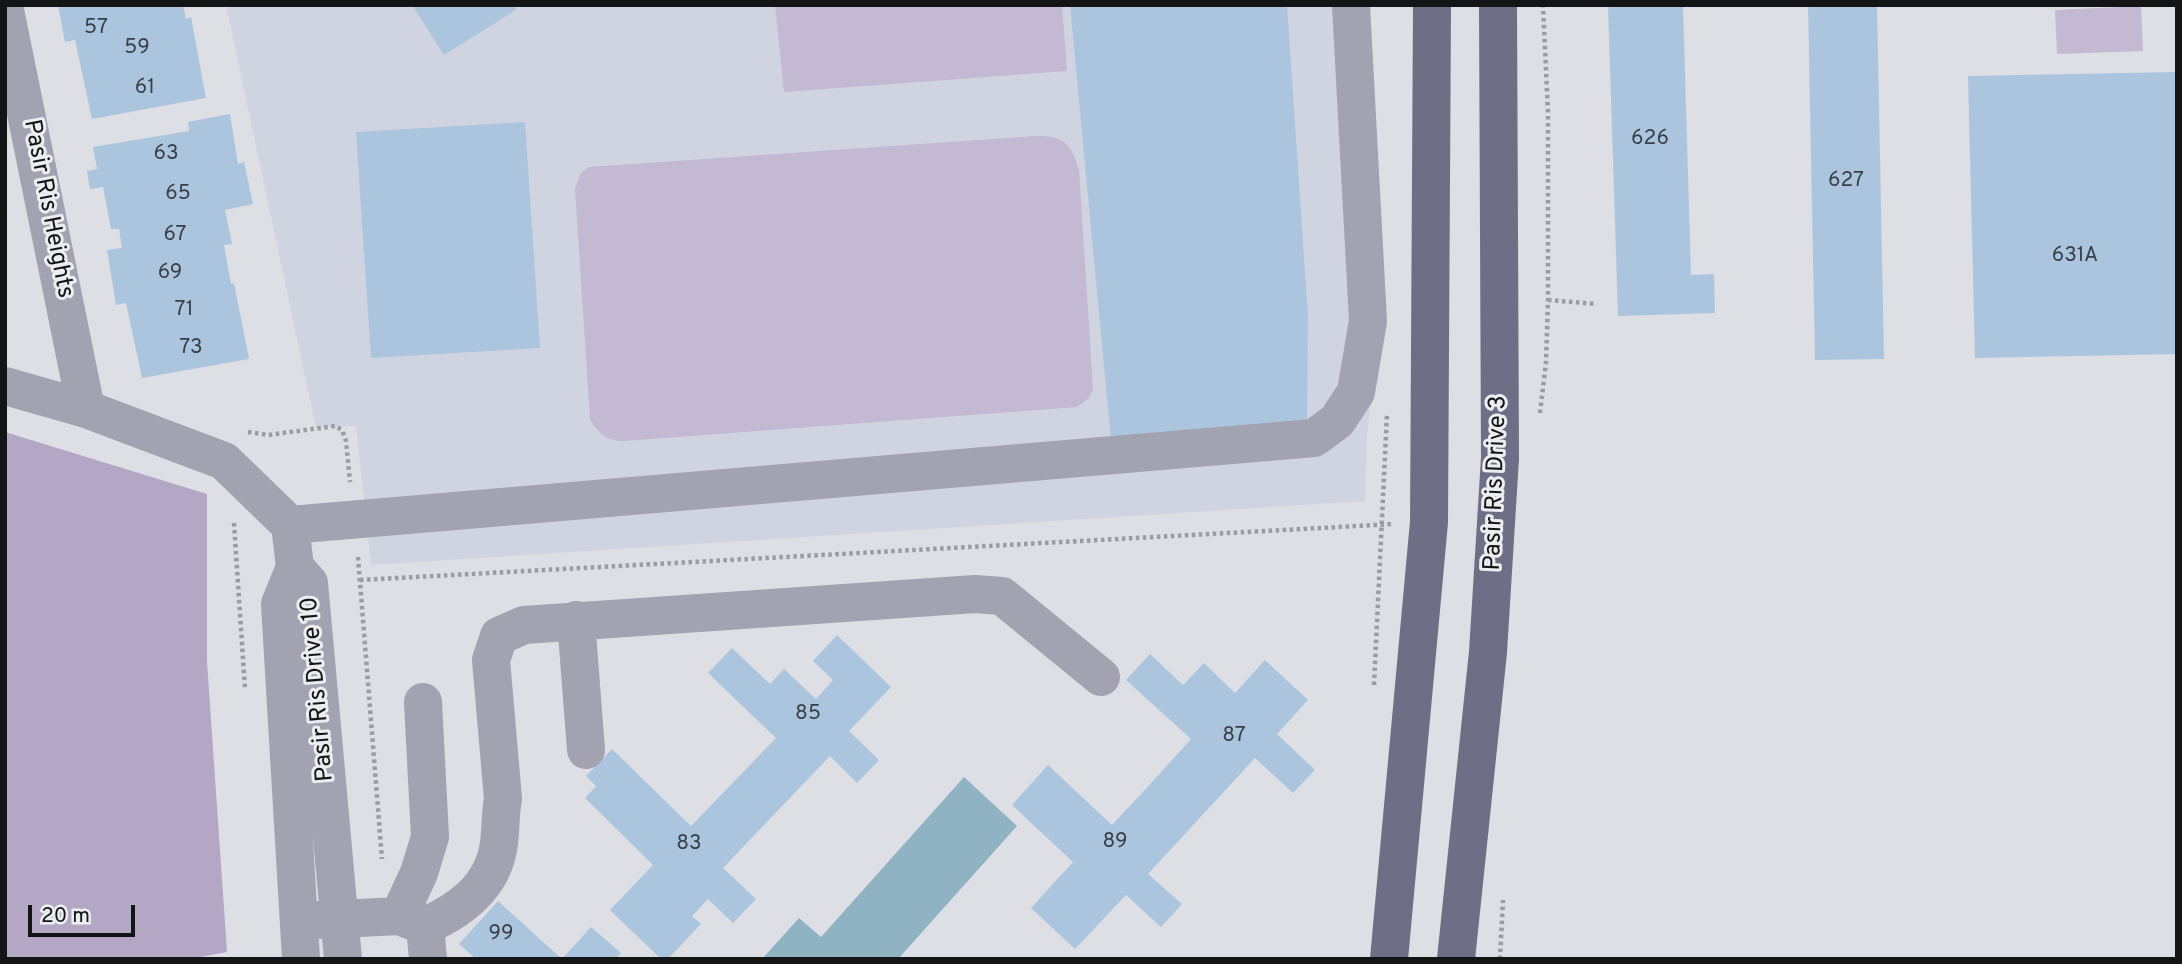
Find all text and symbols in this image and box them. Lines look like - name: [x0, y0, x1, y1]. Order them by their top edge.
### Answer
- house number: 57: [84, 16, 108, 42]
- house number: 59: [124, 36, 150, 62]
- house number: 61: [135, 76, 155, 102]
- street label: Pasir Ris Heights: [16, 117, 78, 301]
- house number: 626: [1631, 127, 1669, 153]
- house number: 63: [153, 142, 179, 168]
- house number: 627: [1828, 169, 1864, 195]
- house number: 65: [165, 182, 191, 208]
- house number: 67: [163, 223, 187, 249]
- house number: 631A: [2052, 244, 2098, 270]
- house number: 69: [158, 261, 182, 287]
- house number: 71: [174, 298, 194, 324]
- house number: 73: [179, 336, 203, 362]
- street label: Pasir Ris Drive 3: [1480, 395, 1514, 571]
- street label: Pasir Ris Drive 10: [297, 595, 341, 783]
- house number: 85: [795, 702, 821, 728]
- house number: 87: [1222, 724, 1246, 750]
- house number: 89: [1103, 830, 1127, 856]
- house number: 83: [676, 832, 702, 858]
- scale bar: [32, 890, 138, 934]
- text: 20 m: [41, 903, 90, 930]
- house number: 99: [488, 922, 514, 948]

